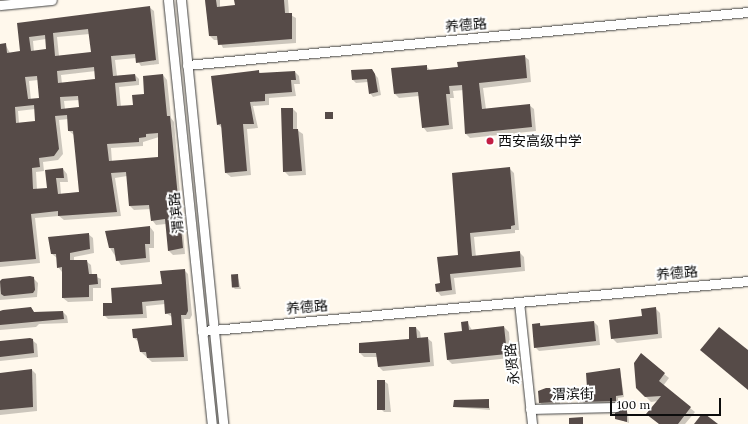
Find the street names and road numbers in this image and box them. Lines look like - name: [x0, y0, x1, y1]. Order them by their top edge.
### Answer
- street label: 养德路: [444, 15, 488, 35]
- street label: 渭滨路: [165, 191, 187, 235]
- street label: 养德路: [655, 263, 699, 283]
- street label: 养德路: [285, 297, 329, 317]
- street label: 永贤路: [501, 342, 523, 386]
- street label: 渭滨街: [552, 385, 594, 403]

